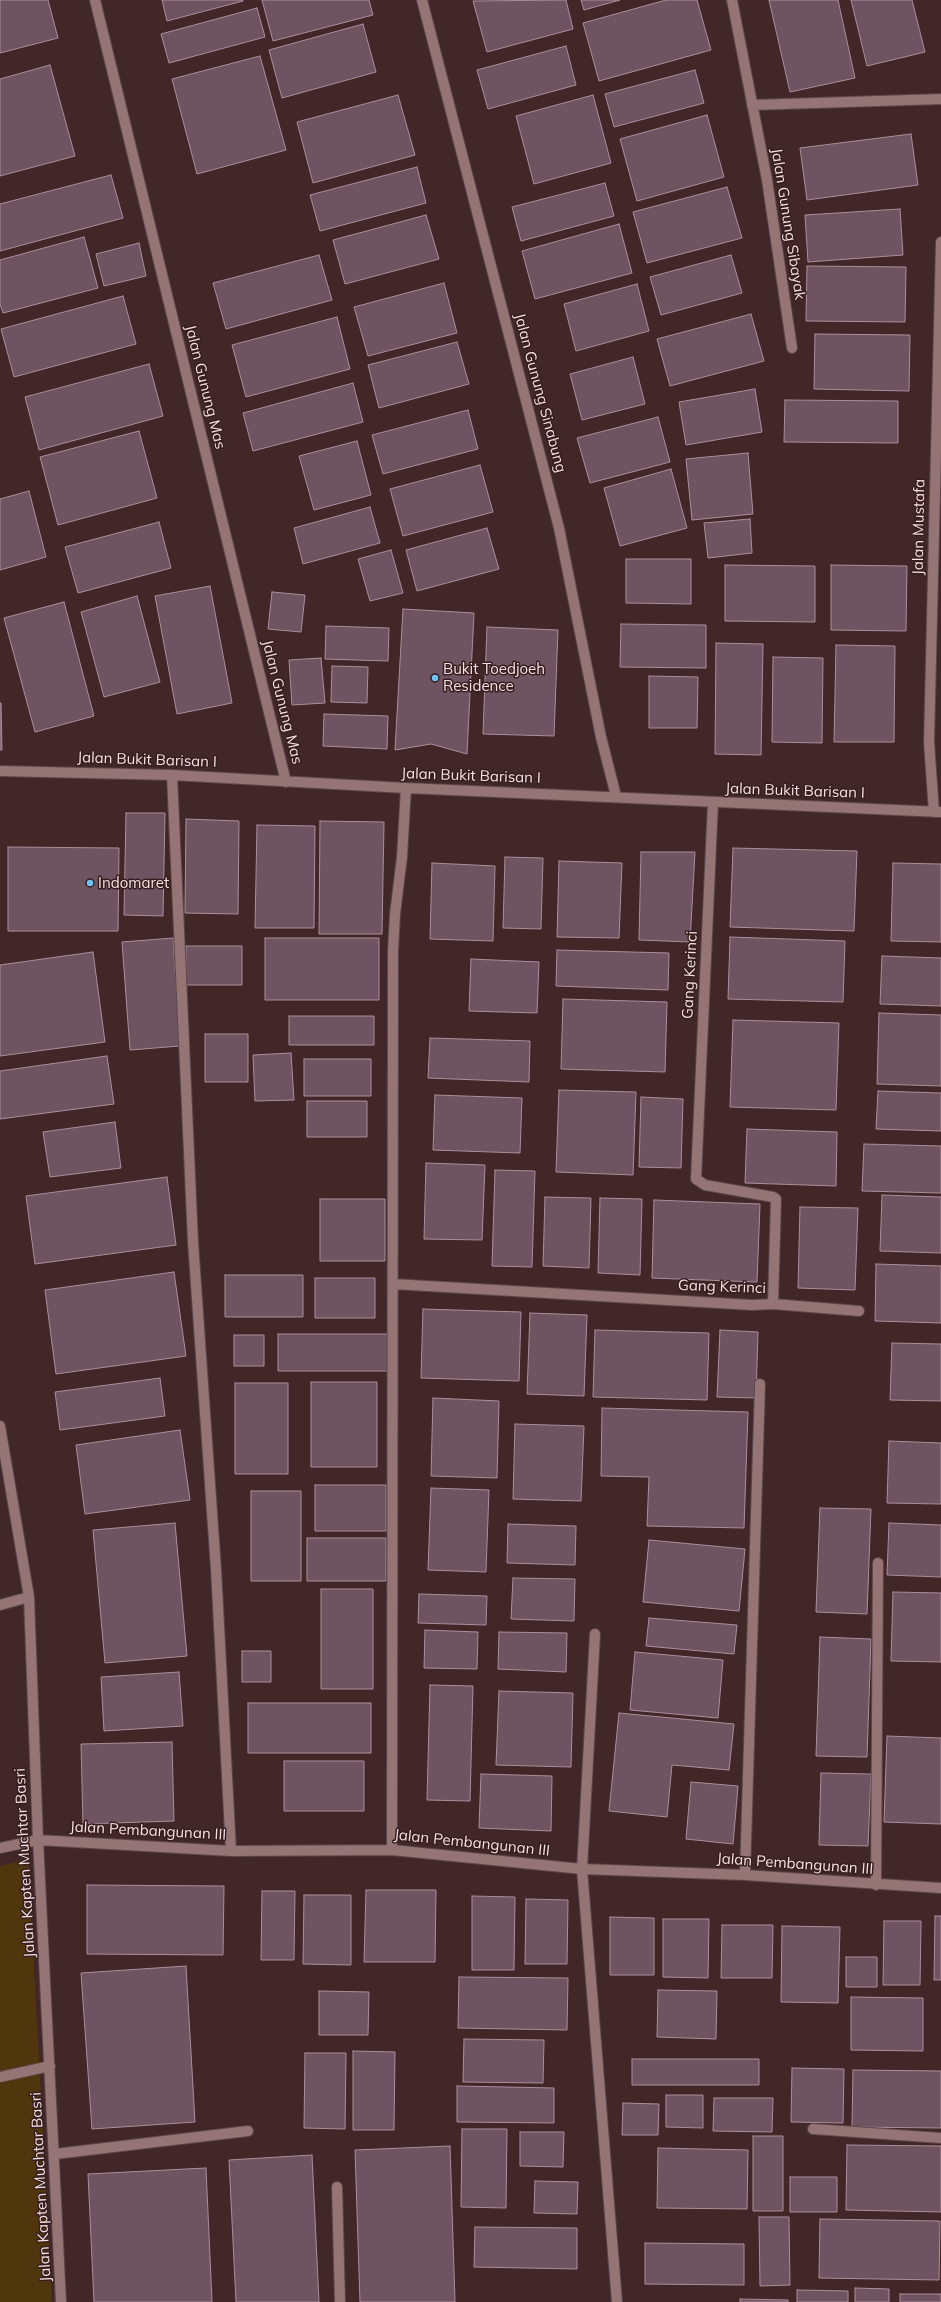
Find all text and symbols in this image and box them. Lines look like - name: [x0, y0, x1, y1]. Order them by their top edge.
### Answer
- street label: Jalan Gunung Sibayak: [767, 147, 809, 301]
- street label: Jalan Gunung Sinabung: [510, 311, 570, 475]
- street label: Jalan Gunung Mas: [181, 323, 229, 451]
- street label: Jalan Mustafa: [909, 479, 929, 575]
- street label: Jalan Gunung Mas: [258, 638, 306, 766]
- place label: Bukit Toedjoeh Residence: [443, 660, 545, 695]
- marker: Bukit Toedjoeh Residence: [430, 673, 440, 683]
- street label: Jalan Bukit Barisan I: [77, 749, 217, 771]
- street label: Jalan Bukit Barisan I: [401, 765, 541, 787]
- street label: Jalan Bukit Barisan I: [725, 780, 865, 802]
- place label: Indomaret: [98, 874, 169, 892]
- marker: Indomaret: [85, 878, 95, 888]
- street label: Gang Kerinci: [679, 931, 701, 1019]
- street label: Gang Kerinci: [678, 1276, 766, 1298]
- street label: Jalan Kapten Muchtar Basri: [11, 1768, 39, 1958]
- street label: Jalan Pembangunan III: [69, 1818, 227, 1844]
- street label: Jalan Pembangunan III: [393, 1826, 551, 1860]
- street label: Jalan Pembangunan III: [716, 1850, 874, 1878]
- street label: Jalan Kapten Muchtar Basri: [27, 2092, 55, 2282]

